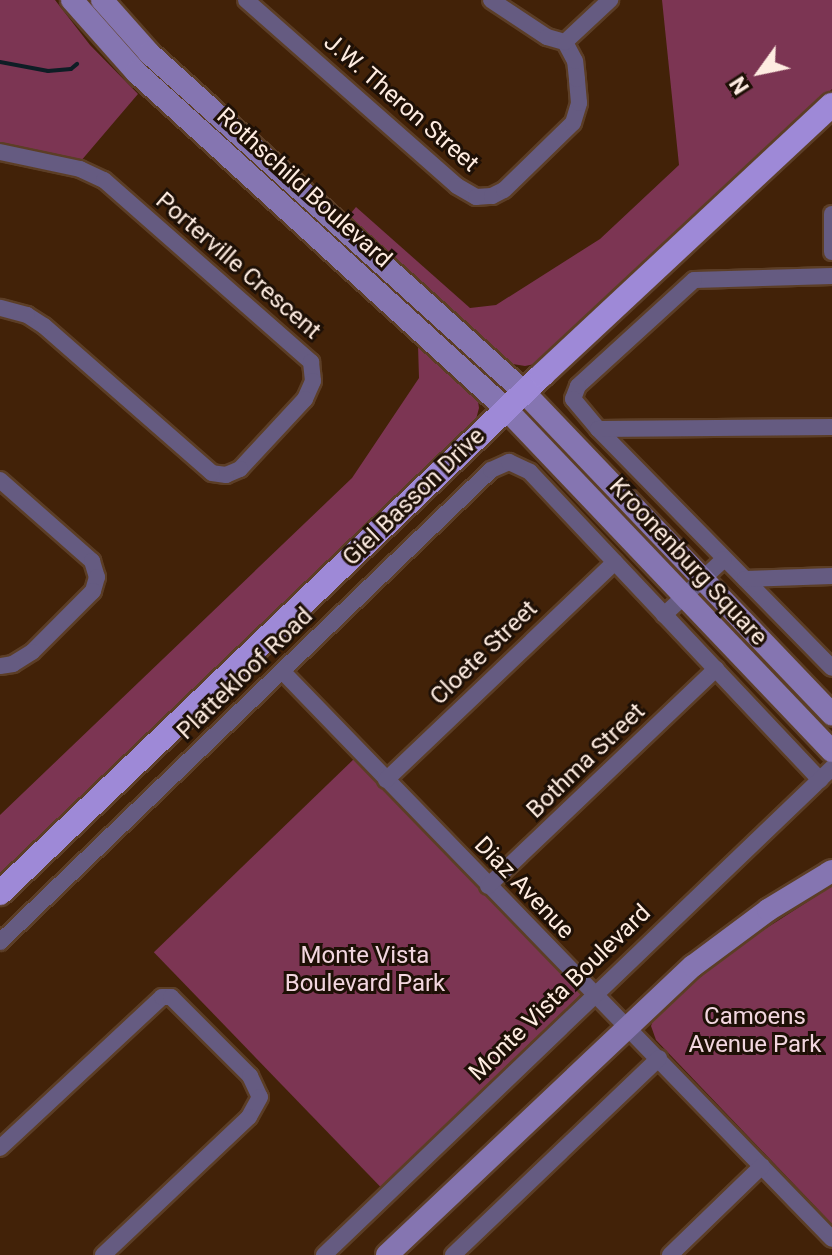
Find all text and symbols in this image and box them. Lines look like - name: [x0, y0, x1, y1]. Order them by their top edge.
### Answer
- street label: J.W. Theron Street: [318, 28, 484, 178]
- north arrow: [720, 32, 800, 112]
- text: N: [725, 72, 754, 99]
- street label: Rothschild Boulevard: [211, 102, 397, 274]
- street label: Porterville Crescent: [150, 187, 326, 345]
- street label: Giel Basson Drive: [337, 422, 491, 572]
- street label: Kroonenburg Square: [603, 472, 773, 652]
- street label: Cloete Street: [424, 595, 544, 711]
- street label: Plattekloof Road: [171, 602, 319, 746]
- street label: Bothma Street: [521, 697, 651, 825]
- street label: Diaz Avenue: [468, 831, 580, 945]
- street label: Monte Vista Boulevard: [463, 899, 657, 1087]
- park label: Monte Vista Boulevard Park: [285, 942, 445, 998]
- park label: Camoens Avenue Park: [689, 1003, 821, 1059]

